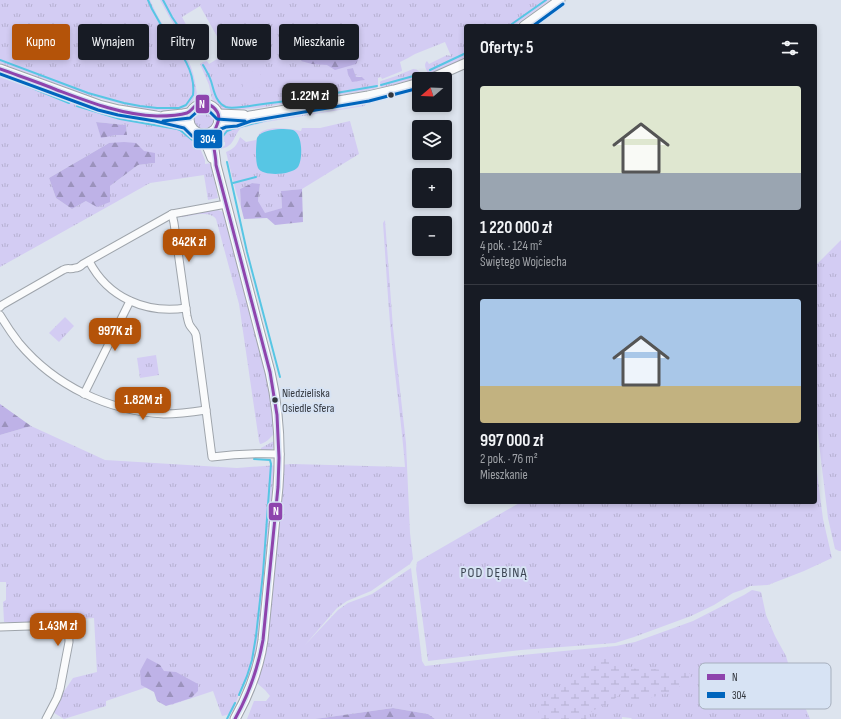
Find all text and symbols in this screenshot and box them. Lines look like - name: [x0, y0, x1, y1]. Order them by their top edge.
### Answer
- chip: Kupno: [12, 24, 70, 60]
- chip: Wynajem: [78, 24, 149, 60]
- chip: Filtry: [157, 24, 209, 60]
- chip: Nowe: [217, 24, 271, 60]
- chip: Mieszkanie: [279, 24, 359, 60]
- icon: filters: [779, 37, 801, 59]
- text: Oferty: 5: [480, 38, 533, 58]
- north arrow: [412, 72, 452, 112]
- map controls: [412, 72, 452, 256]
- pin: 1.22M zł: [269, 83, 351, 117]
- text: 1.22M zł: [291, 88, 329, 104]
- unlabelled marker: [386, 90, 396, 100]
- line badge: N: [195, 94, 210, 114]
- text: N: [199, 98, 205, 111]
- icon: home: [605, 112, 677, 184]
- button: layers: [412, 120, 452, 160]
- line badge: 304: [193, 129, 223, 149]
- text: 304: [200, 133, 216, 146]
- button: +: [412, 168, 452, 208]
- button: −: [412, 216, 452, 256]
- text: 1 220 000 zł: [480, 218, 552, 238]
- pin: 842K zł: [152, 229, 226, 263]
- text: 842K zł: [172, 234, 206, 250]
- text: 4 pok. · 124 m²: [480, 238, 542, 254]
- text: Świętego Wojciecha: [480, 254, 567, 270]
- pin: 997K zł: [78, 318, 152, 352]
- text: 997K zł: [98, 323, 132, 339]
- icon: home: [605, 325, 677, 397]
- place label: Niedzieliska Osiedle Sfera: [282, 386, 335, 416]
- pin: 1.82M zł: [102, 387, 184, 421]
- text: 1.82M zł: [124, 392, 162, 408]
- marker: Niedzieliska Osiedle Sfera: [270, 395, 280, 405]
- text: 997 000 zł: [480, 431, 543, 451]
- text: 2 pok. · 76 m²: [480, 451, 538, 467]
- text: Mieszkanie: [480, 467, 528, 483]
- line badge: N: [268, 502, 283, 521]
- text: N: [273, 505, 279, 518]
- district label: POD DĘBINĄ: [461, 564, 527, 581]
- pin: 1.43M zł: [17, 613, 99, 647]
- text: 1.43M zł: [39, 618, 77, 634]
- legend: [699, 663, 831, 709]
- text: N: [732, 671, 738, 684]
- text: 304: [732, 689, 747, 702]

